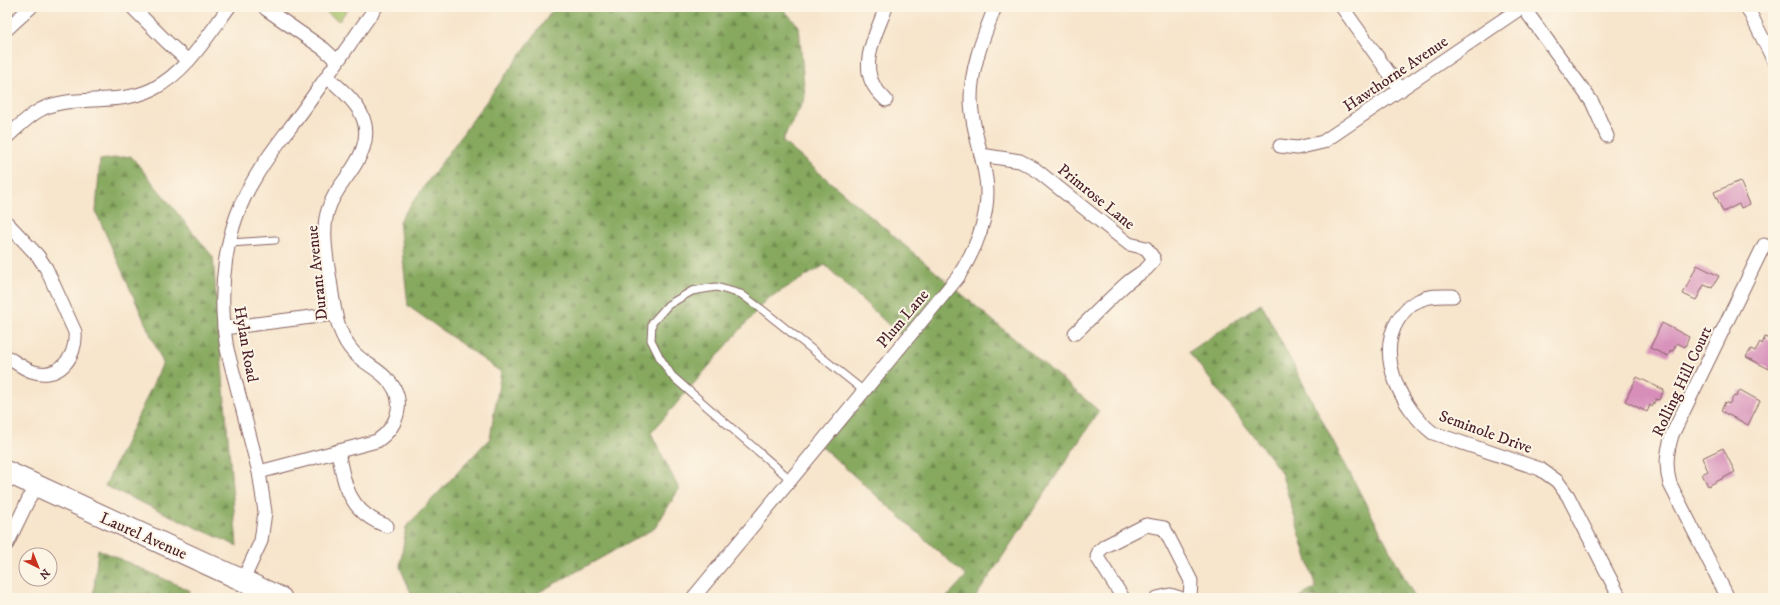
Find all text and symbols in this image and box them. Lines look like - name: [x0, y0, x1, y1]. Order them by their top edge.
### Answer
- street label: Hawthorne Avenue: [1339, 31, 1452, 116]
- street label: Primrose Lane: [1054, 159, 1139, 234]
- street label: Durant Avenue: [302, 224, 332, 321]
- street label: Plum Lane: [872, 285, 933, 352]
- street label: Hylan Road: [229, 305, 263, 384]
- street label: Rolling Hill Court: [1648, 323, 1716, 440]
- street label: Seminole Drive: [1436, 406, 1535, 458]
- street label: Laurel Avenue: [97, 508, 190, 564]
- north arrow: [18, 547, 58, 587]
- text: N: [36, 565, 52, 582]

